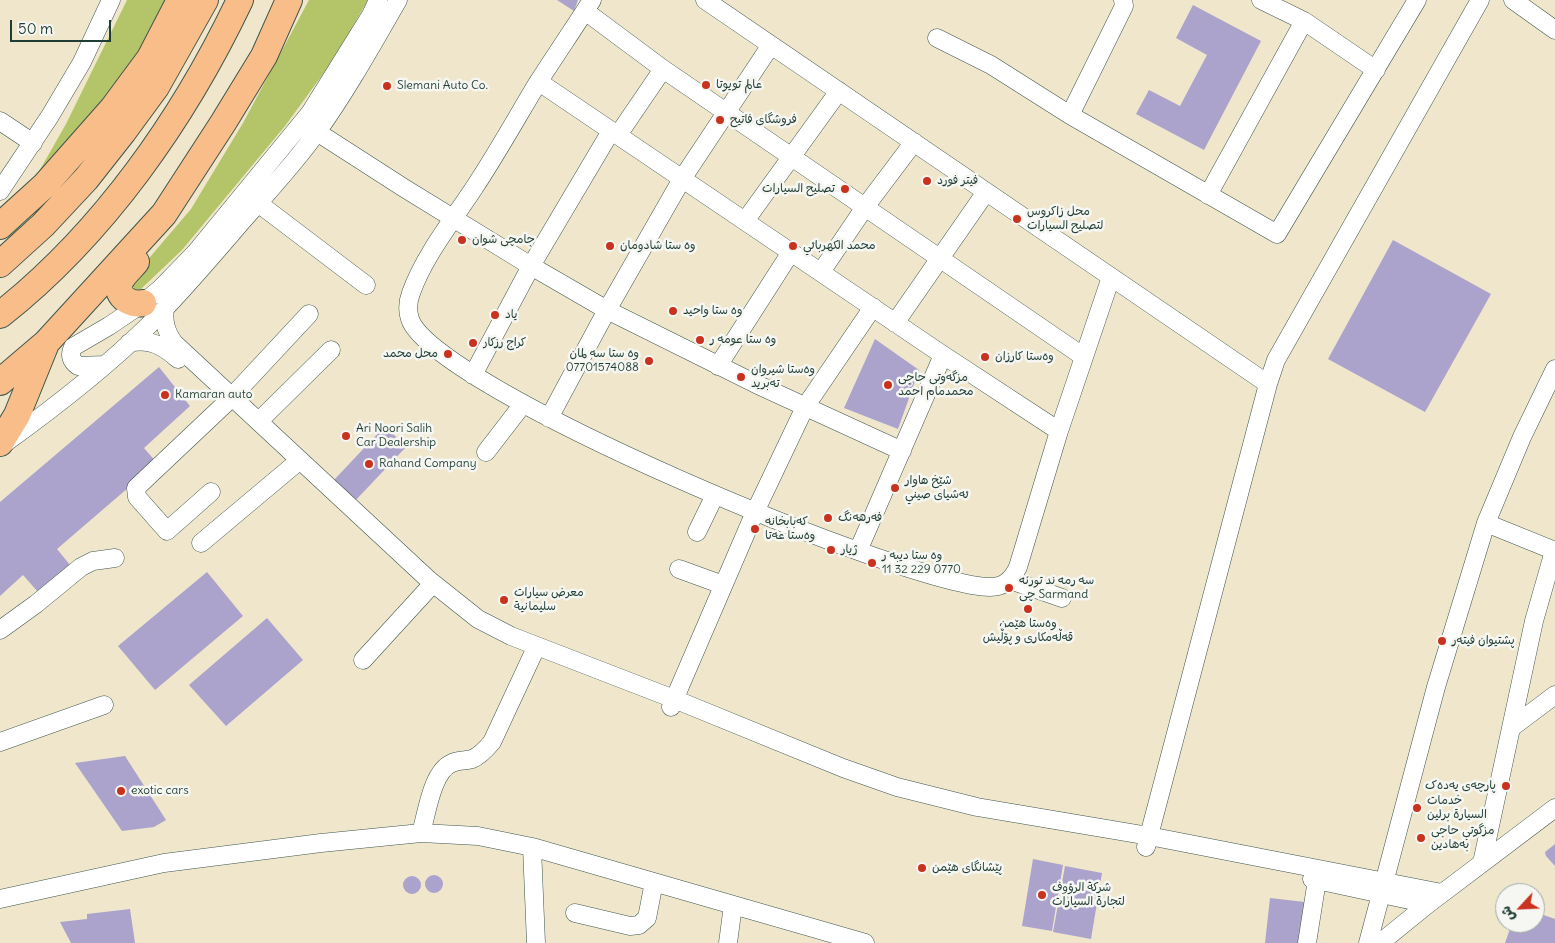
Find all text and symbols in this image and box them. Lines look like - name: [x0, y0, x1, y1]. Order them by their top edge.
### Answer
- scale bar: [12, 10, 114, 42]
- text: 50 m: [18, 19, 53, 38]
- place label: عالم تويوتا: [716, 78, 762, 92]
- place label: Slemani Auto Co.: [397, 79, 488, 93]
- marker: عالم تويوتا: [700, 79, 712, 91]
- marker: Slemani Auto Co.: [381, 80, 393, 92]
- place label: فروشگاى فاتيح: [730, 113, 797, 127]
- marker: فروشگاى فاتيح: [714, 114, 726, 126]
- place label: فيتر فورد: [937, 174, 978, 188]
- marker: فيتر فورد: [921, 175, 933, 187]
- place label: تصليح السيارات: [762, 182, 835, 196]
- marker: تصليح السيارات: [839, 183, 851, 195]
- place label: محل زاكروس لتصليح السيارات: [1027, 205, 1103, 233]
- marker: محل زاكروس لتصليح السيارات: [1011, 213, 1023, 225]
- place label: جامچی شوان: [472, 233, 535, 247]
- marker: جامچی شوان: [456, 234, 468, 246]
- place label: وه ستا شادومان: [620, 239, 696, 253]
- place label: محمد الكهربائي: [803, 239, 876, 253]
- marker: وه ستا شادومان: [604, 240, 616, 252]
- marker: محمد الكهربائي: [787, 240, 799, 252]
- place label: وه ستا واحید: [683, 304, 742, 318]
- marker: وه ستا واحید: [667, 305, 679, 317]
- place label: ياد: [505, 308, 518, 322]
- marker: ياد: [489, 309, 501, 321]
- place label: وه ستا عومه ر: [710, 333, 776, 347]
- marker: وه ستا عومه ر: [694, 334, 706, 346]
- place label: كراج رزكار: [483, 336, 526, 350]
- marker: كراج رزكار: [467, 337, 479, 349]
- place label: محل محمد: [383, 347, 438, 361]
- place label: وه ستا سه لمان 07701574088: [566, 347, 639, 375]
- marker: محل محمد: [442, 348, 454, 360]
- place label: وەستا کارزان: [995, 350, 1054, 364]
- marker: وەستا کارزان: [979, 351, 991, 363]
- marker: وه ستا سه لمان 07701574088: [643, 355, 655, 367]
- place label: وەستا شیروان تەبرید: [751, 363, 815, 391]
- marker: وەستا شیروان تەبرید: [735, 371, 747, 383]
- place label: مزگەوتی حاجی محمدمام احمد: [898, 371, 973, 399]
- marker: مزگەوتی حاجی محمدمام احمد: [882, 379, 894, 391]
- place label: Kamaran auto: [175, 388, 253, 402]
- marker: Kamaran auto: [159, 389, 171, 401]
- place label: Ari Noori Salih Car Dealership: [356, 422, 436, 450]
- marker: Ari Noori Salih Car Dealership: [340, 430, 352, 442]
- place label: Rahand Company: [379, 457, 476, 471]
- marker: Rahand Company: [363, 458, 375, 470]
- place label: شێخ هاوار ئەشیای صيني: [905, 474, 969, 502]
- marker: شێخ هاوار ئەشیای صيني: [889, 482, 901, 494]
- place label: فەرهەنگ: [838, 511, 882, 525]
- marker: فەرهەنگ: [822, 512, 834, 524]
- place label: کەبابخانە وەستا عەتا: [765, 515, 815, 543]
- marker: کەبابخانە وەستا عەتا: [749, 523, 761, 535]
- place label: ژیار: [841, 543, 858, 557]
- marker: ژیار: [825, 544, 837, 556]
- place label: وه ستا دیبه ر 11 32 229 0770: [882, 549, 961, 577]
- marker: وه ستا دیبه ر 11 32 229 0770: [866, 557, 878, 569]
- place label: سه رمه ند تورنه چی Sarmand: [1019, 574, 1094, 602]
- marker: سه رمه ند تورنه چی Sarmand: [1003, 582, 1015, 594]
- place label: معرض سيارات سليمانية: [514, 586, 584, 614]
- marker: معرض سيارات سليمانية: [498, 594, 510, 606]
- marker: وەستا هێمن قەڵەمکاری و پۆڵیش: [1022, 603, 1034, 615]
- place label: وەستا هێمن قەڵەمکاری و پۆڵیش: [983, 617, 1073, 645]
- place label: پشتیوان فیتەر: [1452, 634, 1515, 648]
- marker: پشتیوان فیتەر: [1436, 635, 1448, 647]
- place label: پارچەی یەدەک: [1425, 779, 1496, 793]
- marker: پارچەی یەدەک: [1500, 780, 1512, 792]
- place label: exotic cars: [131, 784, 189, 798]
- marker: exotic cars: [115, 785, 127, 797]
- place label: خدمات السیارة برلین: [1427, 794, 1487, 822]
- marker: خدمات السیارة برلین: [1411, 802, 1423, 814]
- place label: مزگوتي حاجی بەهادین: [1431, 824, 1494, 852]
- marker: مزگوتي حاجی بەهادین: [1415, 832, 1427, 844]
- place label: پێشانگای هێمن: [932, 861, 1002, 875]
- marker: پێشانگای هێمن: [916, 862, 928, 874]
- place label: شركة الرؤوف لتجارة السيارات: [1052, 881, 1125, 909]
- north arrow: [1495, 883, 1545, 933]
- marker: شركة الرؤوف لتجارة السيارات: [1036, 889, 1048, 901]
- text: ش: [1496, 903, 1519, 925]

